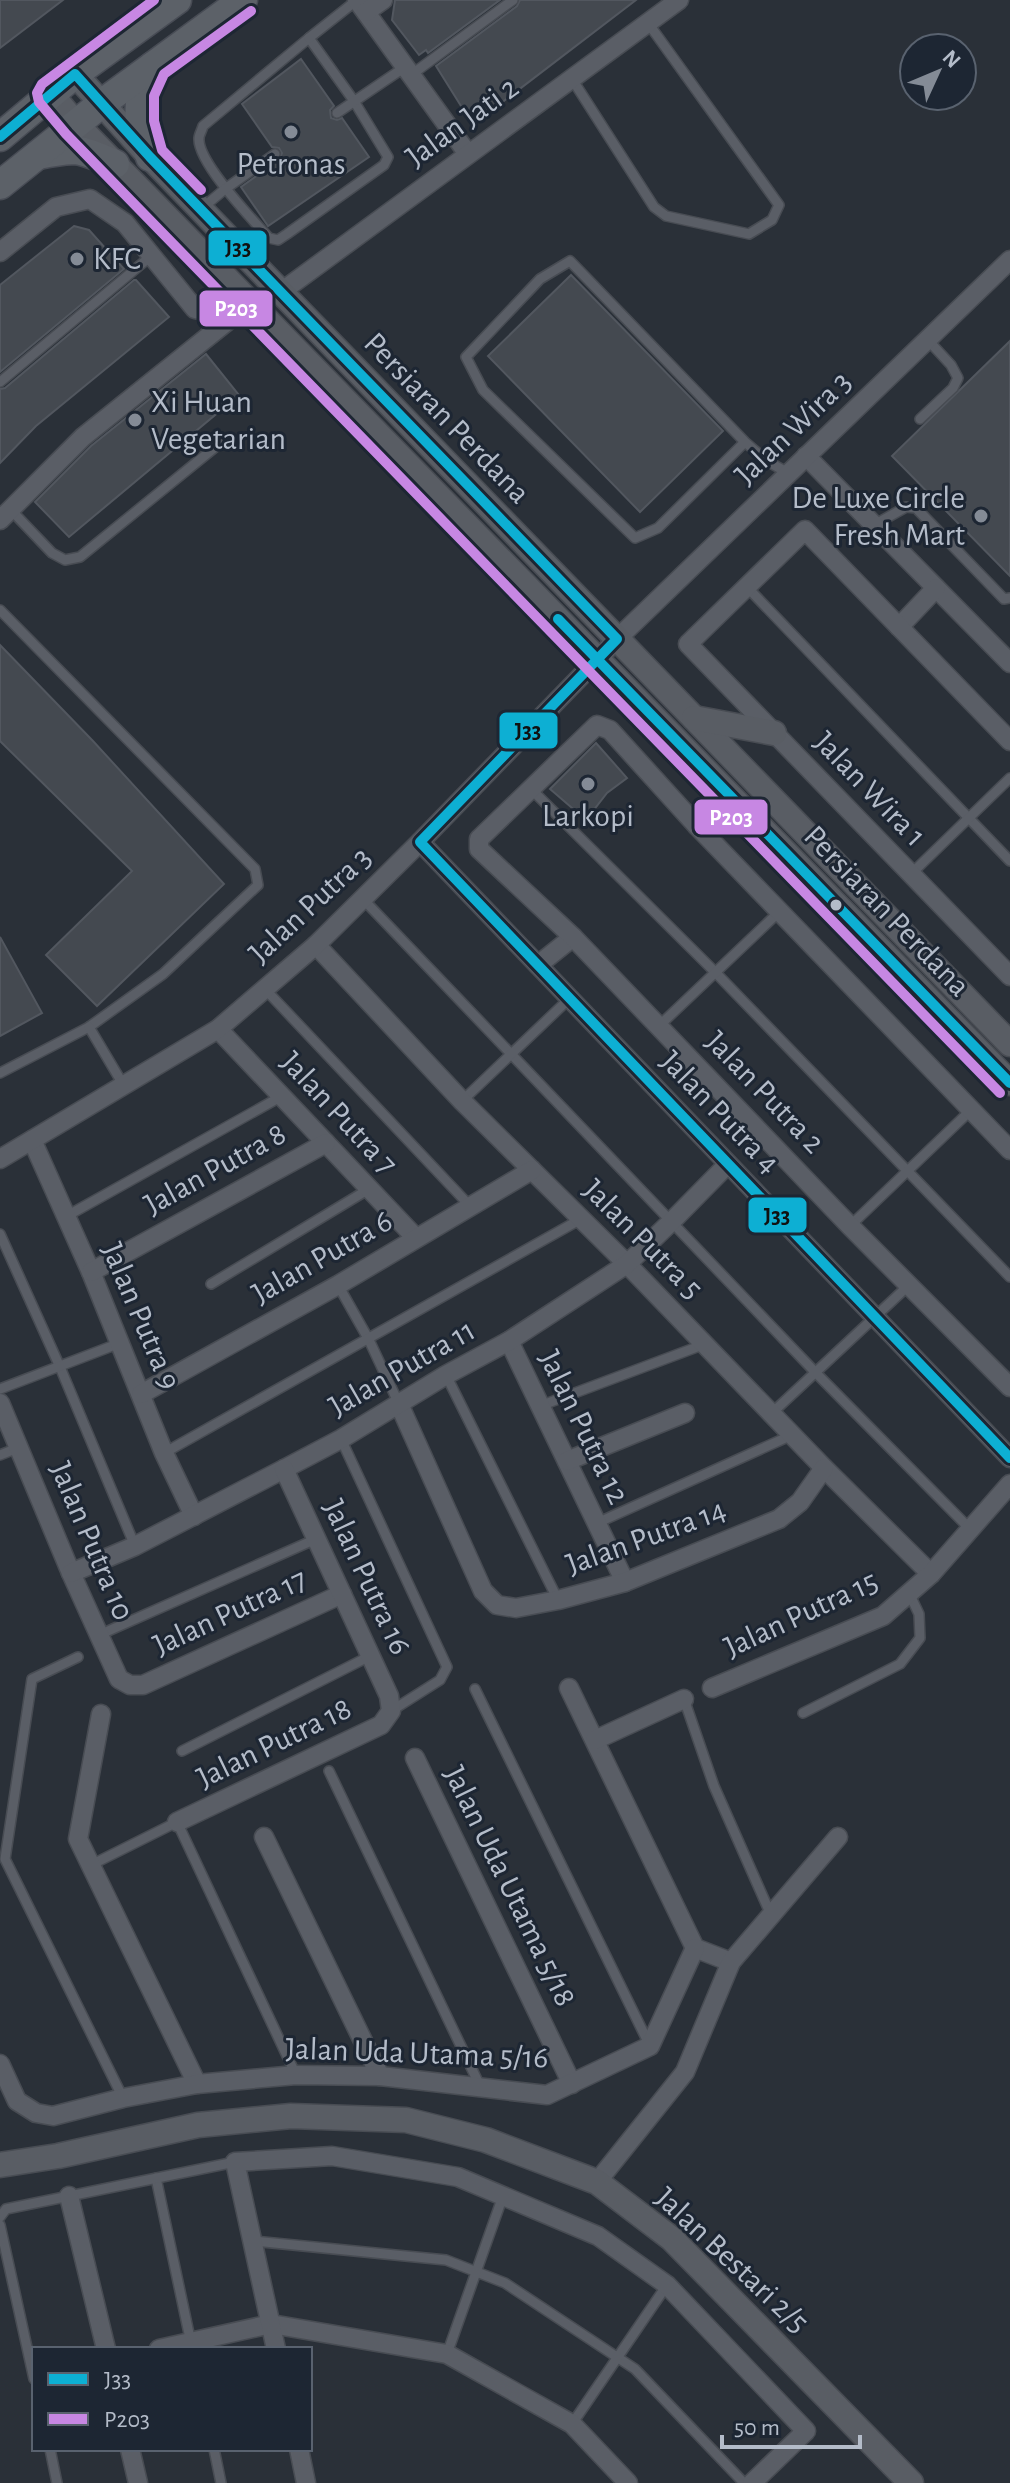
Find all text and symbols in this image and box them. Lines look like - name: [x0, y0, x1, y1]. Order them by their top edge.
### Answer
- north arrow: [898, 32, 978, 112]
- text: N: [938, 46, 965, 72]
- street label: Jalan Jati 2: [400, 71, 524, 173]
- marker: Petronas: [282, 123, 300, 141]
- place label: Petronas: [236, 148, 346, 180]
- line badge: J33: [207, 229, 268, 267]
- text: J33: [225, 237, 251, 259]
- place label: KFC: [93, 243, 141, 275]
- marker: KFC: [68, 250, 86, 268]
- line badge: P203: [198, 289, 274, 328]
- text: P203: [214, 298, 258, 320]
- street label: Persiaran Perdana: [358, 327, 536, 509]
- street label: Jalan Wira 3: [729, 365, 857, 491]
- place label: Xi Huan Vegetarian: [151, 386, 286, 455]
- marker: Xi Huan Vegetarian: [126, 411, 144, 429]
- place label: De Luxe Circle Fresh Mart: [792, 482, 965, 551]
- marker: De Luxe Circle Fresh Mart: [972, 507, 990, 525]
- line badge: J33: [498, 711, 559, 750]
- text: J33: [515, 720, 541, 742]
- street label: Jalan Wira 1: [808, 726, 932, 852]
- marker: Larkopi: [579, 775, 597, 793]
- line badge: P203: [693, 798, 769, 836]
- place label: Larkopi: [542, 800, 634, 832]
- text: P203: [709, 807, 753, 829]
- street label: Persiaran Perdana: [798, 820, 976, 1002]
- street label: Jalan Putra 3: [243, 841, 377, 969]
- unlabelled marker: [828, 897, 844, 913]
- street label: Jalan Putra 2: [699, 1025, 831, 1159]
- street label: Jalan Putra 4: [654, 1045, 786, 1179]
- street label: Jalan Putra 7: [275, 1046, 403, 1180]
- street label: Jalan Putra 8: [139, 1117, 291, 1221]
- street label: Jalan Putra 5: [577, 1173, 709, 1305]
- line badge: J33: [747, 1196, 808, 1234]
- street label: Jalan Putra 6: [246, 1204, 398, 1310]
- text: J33: [764, 1205, 790, 1227]
- street label: Jalan Putra 9: [96, 1238, 186, 1394]
- street label: Jalan Putra 11: [323, 1313, 481, 1423]
- street label: Jalan Putra 12: [533, 1345, 635, 1509]
- street label: Jalan Putra 10: [44, 1457, 140, 1625]
- street label: Jalan Putra 14: [562, 1493, 730, 1581]
- street label: Jalan Putra 16: [317, 1495, 417, 1659]
- street label: Jalan Putra 17: [148, 1563, 312, 1661]
- street label: Jalan Putra 15: [719, 1565, 883, 1663]
- street label: Jalan Putra 18: [192, 1692, 356, 1794]
- street label: Jalan Uda Utama 5/18: [438, 1761, 582, 2011]
- street label: Jalan Uda Utama 5/16: [285, 2032, 549, 2074]
- street label: Jalan Bestari 2/5: [649, 2181, 815, 2339]
- legend: [32, 2347, 312, 2451]
- text: J33: [104, 2368, 131, 2392]
- scale bar: [722, 2399, 860, 2449]
- text: P203: [104, 2408, 150, 2432]
- text: 50 m: [734, 2416, 780, 2440]

